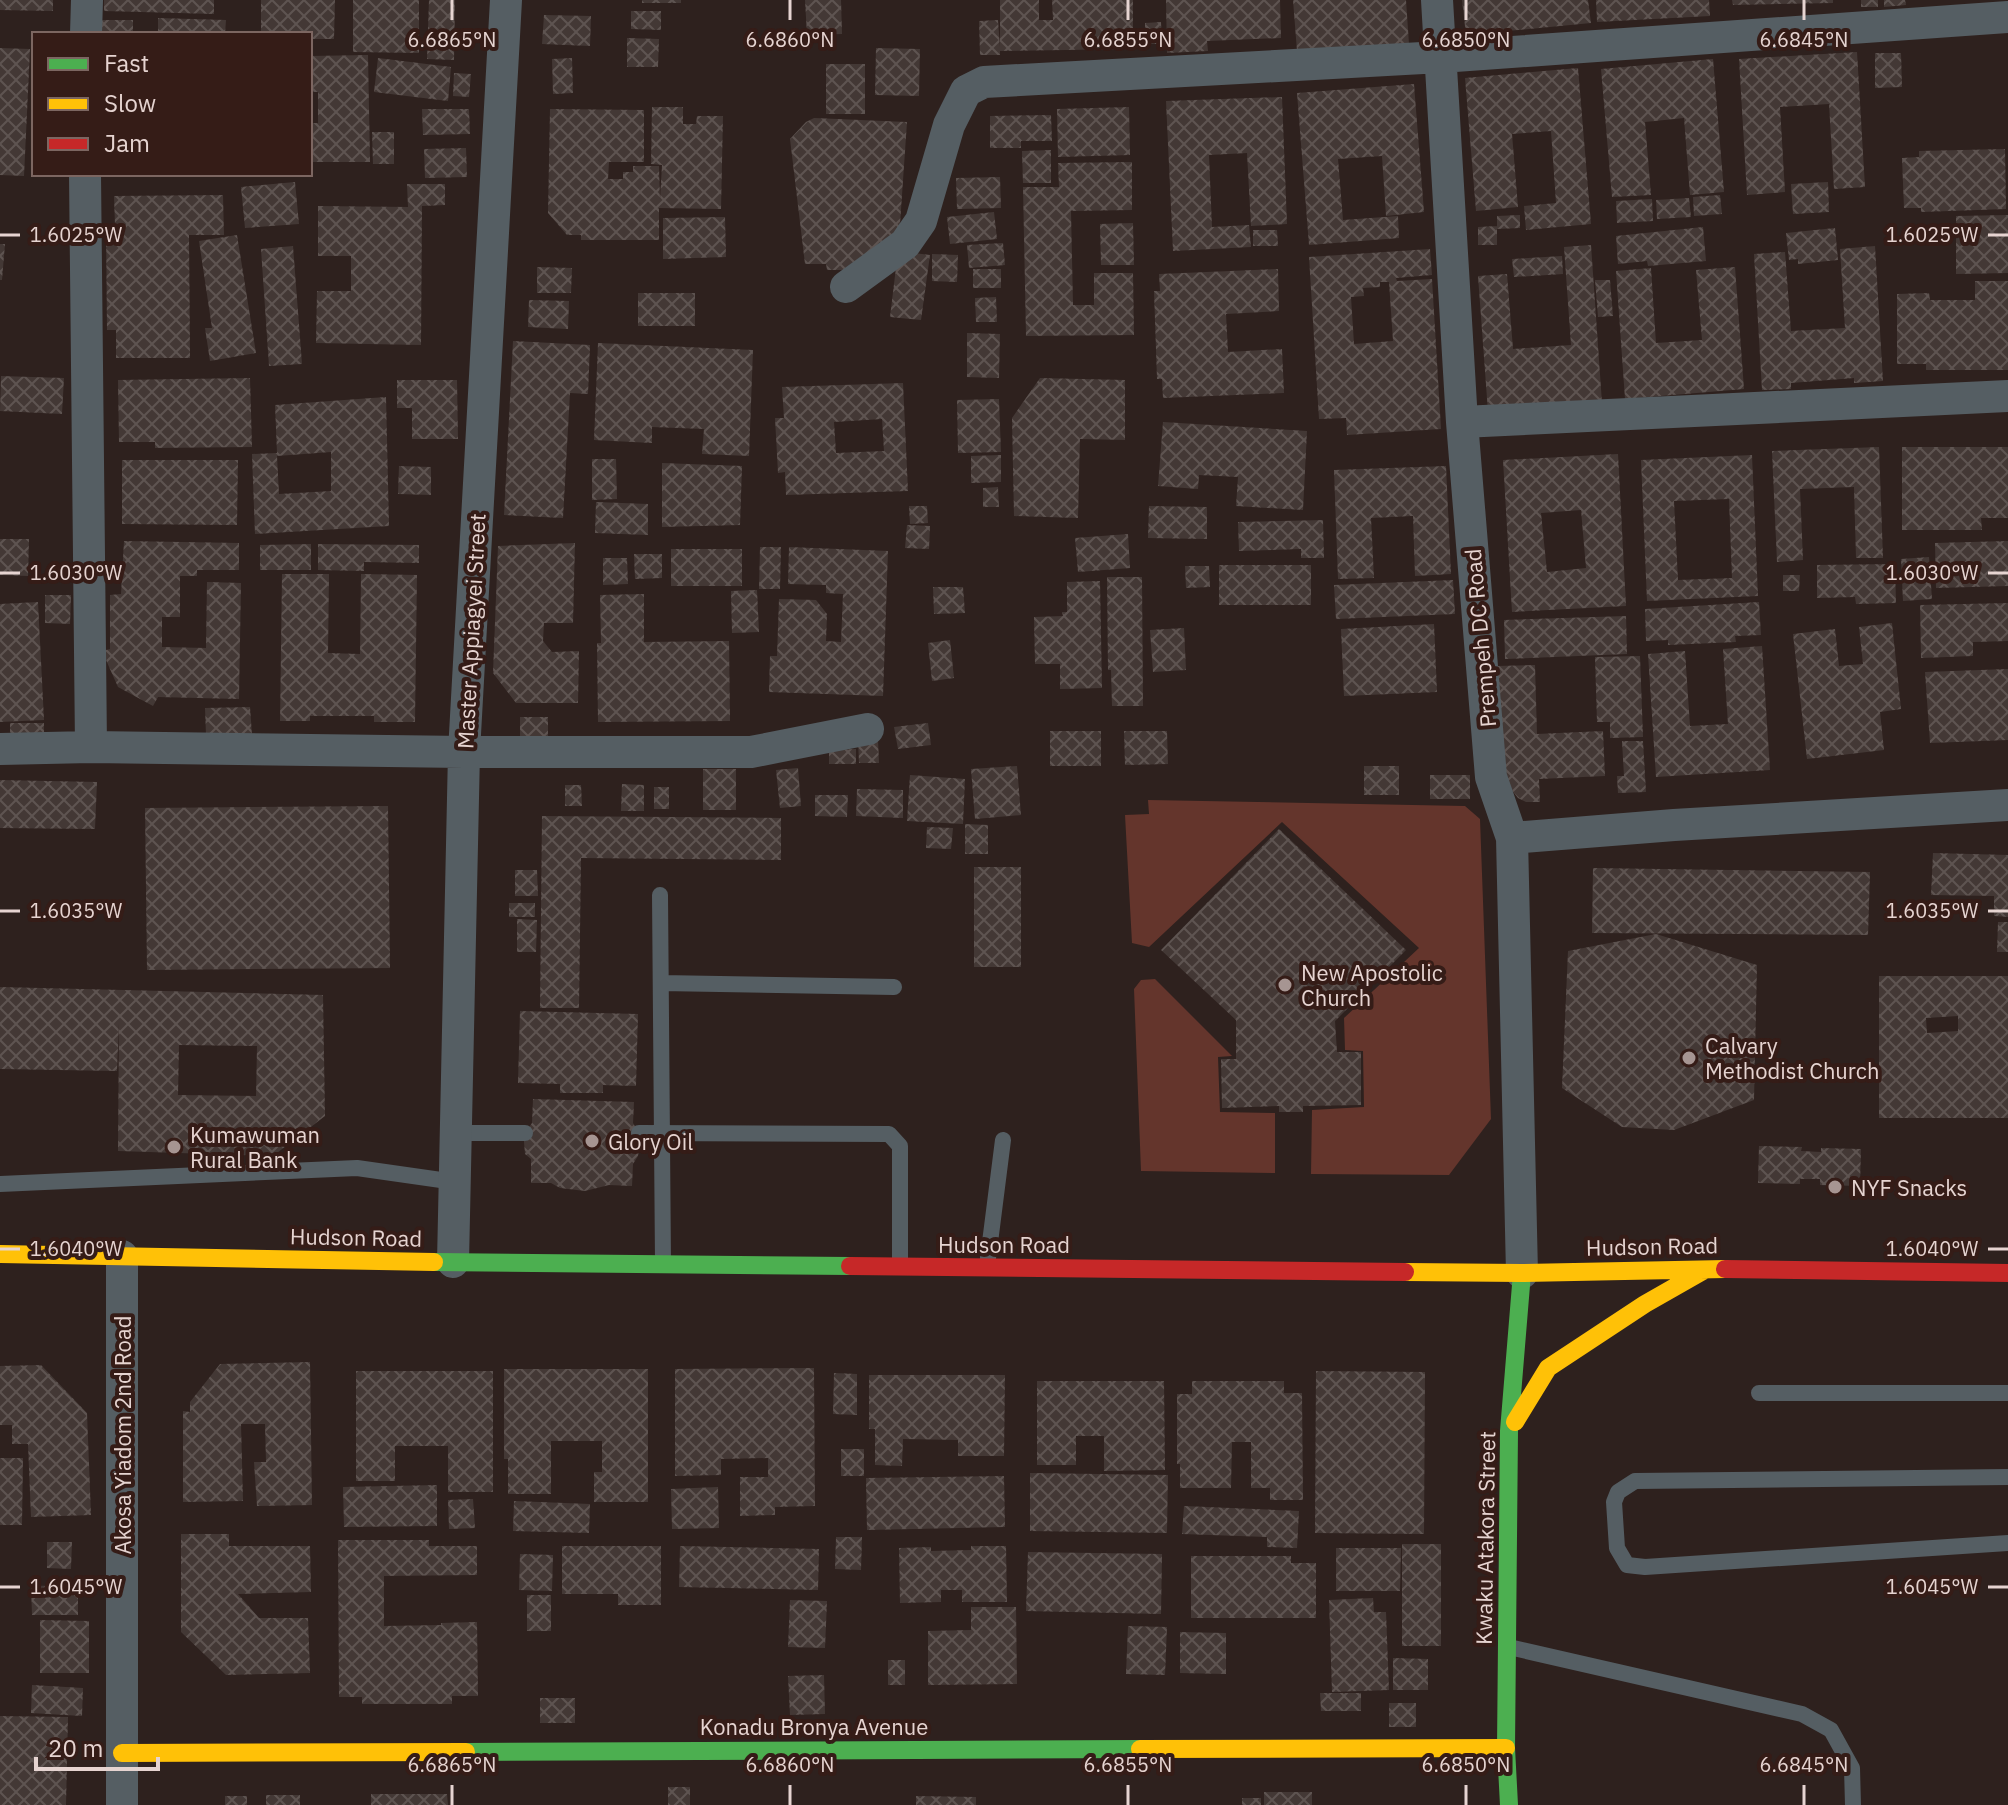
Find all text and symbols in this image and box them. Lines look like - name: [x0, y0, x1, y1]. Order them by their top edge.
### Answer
- text: 6.6865°N: [408, 26, 496, 53]
- text: 6.6860°N: [746, 26, 834, 53]
- text: 6.6855°N: [1084, 26, 1172, 53]
- text: 6.6850°N: [1422, 26, 1510, 53]
- text: 6.6845°N: [1760, 26, 1848, 53]
- legend: [32, 32, 312, 176]
- text: Fast: [104, 47, 149, 79]
- text: Slow: [104, 87, 156, 119]
- text: Jam: [104, 127, 150, 159]
- text: 1.6025°W: [30, 221, 122, 248]
- text: 1.6025°W: [1886, 221, 1978, 248]
- street label: Master Appiagyei Street: [450, 513, 492, 749]
- street label: Prempeh DC Road: [1458, 548, 1502, 728]
- text: 1.6030°W: [30, 559, 122, 586]
- text: 1.6030°W: [1886, 559, 1978, 586]
- text: 1.6035°W: [30, 897, 122, 924]
- text: 1.6035°W: [1886, 897, 1978, 924]
- place label: New Apostolic Church: [1301, 958, 1443, 1012]
- marker: New Apostolic Church: [1276, 976, 1294, 994]
- place label: Calvary Methodist Church: [1705, 1031, 1879, 1085]
- marker: Calvary Methodist Church: [1680, 1049, 1698, 1067]
- place label: Kumawuman Rural Bank: [190, 1120, 320, 1174]
- place label: Glory Oil: [608, 1127, 693, 1156]
- marker: Glory Oil: [583, 1132, 601, 1150]
- marker: Kumawuman Rural Bank: [165, 1138, 183, 1156]
- place label: NYF Snacks: [1851, 1173, 1967, 1202]
- marker: NYF Snacks: [1826, 1178, 1844, 1196]
- street label: Hudson Road: [290, 1221, 422, 1253]
- street label: Hudson Road: [938, 1230, 1070, 1259]
- street label: Hudson Road: [1586, 1230, 1718, 1262]
- text: 1.6040°W: [30, 1235, 122, 1262]
- text: 1.6040°W: [1886, 1235, 1978, 1262]
- street label: Akosa Yiadom 2nd Road: [108, 1316, 137, 1554]
- street label: Kwaku Atakora Street: [1469, 1431, 1501, 1645]
- text: 1.6045°W: [30, 1573, 122, 1600]
- text: 1.6045°W: [1886, 1573, 1978, 1600]
- street label: Konadu Bronya Avenue: [700, 1712, 928, 1741]
- scale bar: [36, 1721, 158, 1771]
- text: 20 m: [48, 1732, 103, 1764]
- text: 6.6865°N: [408, 1751, 496, 1778]
- text: 6.6860°N: [746, 1751, 834, 1778]
- text: 6.6855°N: [1084, 1751, 1172, 1778]
- text: 6.6850°N: [1422, 1751, 1510, 1778]
- text: 6.6845°N: [1760, 1751, 1848, 1778]

